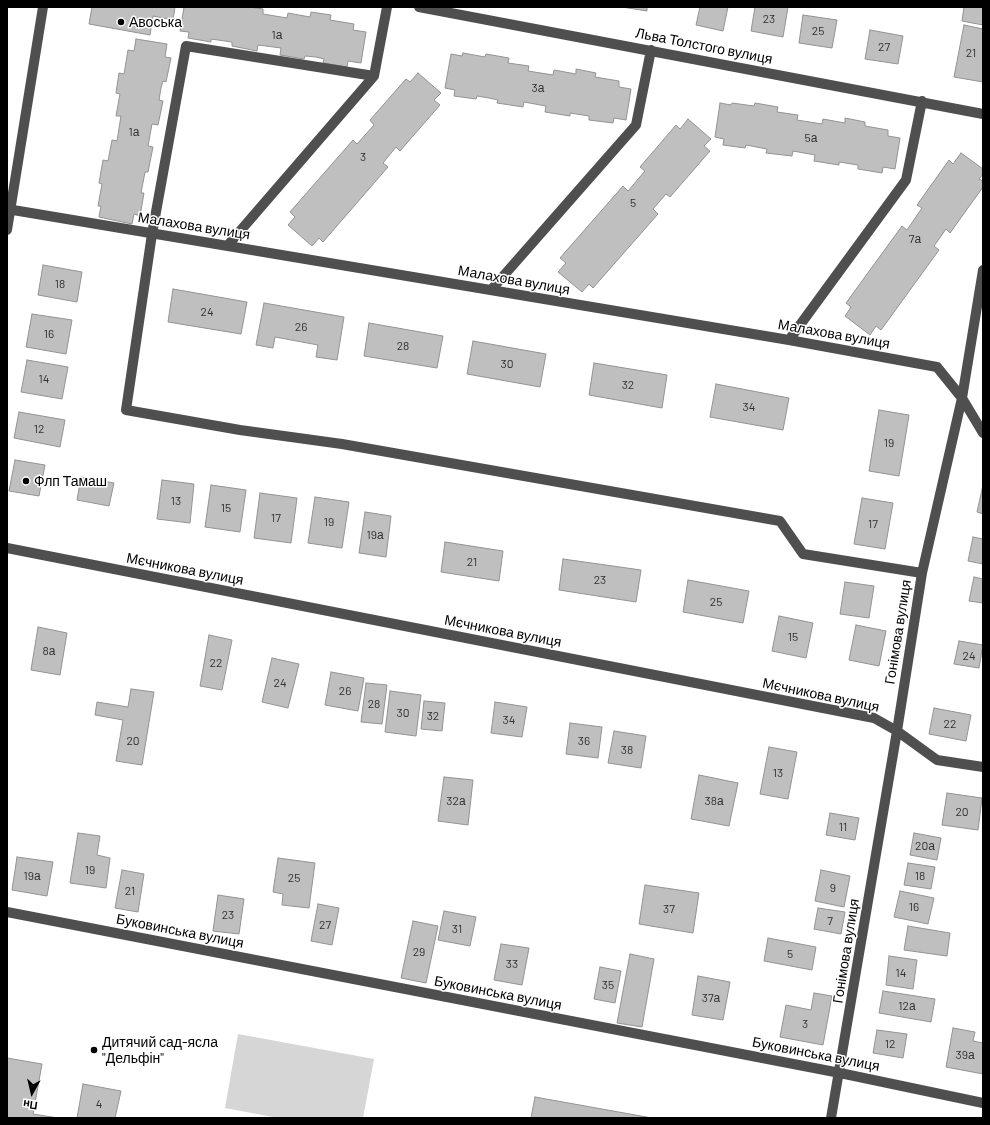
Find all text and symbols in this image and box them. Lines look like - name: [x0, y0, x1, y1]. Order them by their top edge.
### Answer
- house number: 23: [763, 12, 775, 26]
- place label: Авоська: [129, 14, 182, 30]
- marker: Авоська: [116, 17, 126, 27]
- street label: Льва Толстого вулиця: [634, 24, 774, 68]
- house number: 25: [812, 24, 824, 38]
- house number: 1а: [272, 28, 282, 42]
- house number: 27: [878, 40, 890, 54]
- house number: 21: [966, 46, 976, 60]
- house number: 3а: [532, 81, 544, 95]
- house number: 1а: [129, 125, 139, 139]
- house number: 5а: [805, 131, 817, 145]
- house number: 3: [360, 150, 366, 164]
- house number: 5: [630, 196, 636, 210]
- street label: Малахова вулиця: [137, 209, 251, 243]
- house number: 7а: [909, 232, 921, 246]
- street label: Малахова вулиця: [457, 262, 571, 298]
- house number: 18: [55, 277, 65, 291]
- house number: 24: [200, 305, 214, 319]
- street label: Малахова вулиця: [777, 316, 891, 352]
- house number: 26: [295, 320, 307, 334]
- house number: 16: [44, 327, 54, 341]
- house number: 28: [397, 339, 409, 353]
- house number: 30: [501, 357, 513, 371]
- house number: 14: [39, 372, 49, 386]
- house number: 32: [622, 378, 634, 392]
- house number: 34: [743, 400, 755, 414]
- house number: 12: [34, 422, 44, 436]
- house number: 19: [884, 436, 894, 450]
- place label: Флп Тамаш: [34, 473, 107, 489]
- marker: Флп Тамаш: [21, 476, 31, 486]
- house number: 13: [171, 494, 181, 508]
- house number: 15: [221, 501, 231, 515]
- house number: 17: [271, 511, 281, 525]
- house number: 19: [324, 515, 334, 529]
- house number: 17: [868, 517, 878, 531]
- house number: 19а: [366, 528, 384, 542]
- street label: Мєчникова вулиця: [125, 549, 245, 589]
- house number: 21: [467, 555, 477, 569]
- house number: 23: [594, 573, 606, 587]
- street label: Гонімова вулиця: [881, 578, 915, 686]
- house number: 25: [710, 595, 722, 609]
- street label: Мєчникова вулиця: [443, 611, 563, 651]
- house number: 15: [788, 630, 798, 644]
- house number: 8а: [43, 644, 55, 658]
- house number: 24: [962, 649, 976, 663]
- house number: 22: [210, 656, 222, 670]
- street label: Мєчникова вулиця: [761, 674, 881, 716]
- house number: 24: [273, 676, 287, 690]
- house number: 26: [339, 684, 351, 698]
- house number: 28: [368, 697, 380, 711]
- house number: 30: [397, 706, 409, 720]
- house number: 32: [427, 709, 439, 723]
- house number: 34: [503, 713, 515, 727]
- house number: 22: [944, 717, 956, 731]
- house number: 20: [126, 734, 140, 748]
- house number: 36: [578, 734, 590, 748]
- house number: 38: [621, 743, 633, 757]
- house number: 13: [773, 766, 783, 780]
- house number: 32а: [446, 794, 466, 808]
- house number: 38а: [704, 794, 724, 808]
- house number: 20: [955, 805, 969, 819]
- house number: 11: [839, 820, 847, 834]
- house number: 20а: [915, 839, 935, 853]
- house number: 19: [85, 863, 95, 877]
- house number: 19а: [23, 869, 41, 883]
- house number: 18: [915, 869, 925, 883]
- house number: 25: [288, 871, 300, 885]
- house number: 9: [830, 881, 836, 895]
- house number: 21: [125, 884, 135, 898]
- street label: Гонімова вулиця: [829, 897, 863, 1005]
- house number: 16: [909, 900, 919, 914]
- house number: 37: [663, 902, 675, 916]
- house number: 23: [222, 908, 234, 922]
- street label: Буковинська вулиця: [115, 910, 245, 952]
- house number: 7: [827, 914, 833, 928]
- house number: 27: [319, 918, 331, 932]
- house number: 31: [452, 922, 462, 936]
- house number: 29: [413, 945, 425, 959]
- house number: 5: [787, 947, 793, 961]
- house number: 33: [506, 957, 518, 971]
- house number: 14: [896, 966, 906, 980]
- street label: Буковинська вулиця: [433, 972, 563, 1014]
- house number: 35: [602, 978, 614, 992]
- house number: 37а: [702, 991, 720, 1005]
- house number: 12а: [898, 999, 916, 1013]
- house number: 3: [802, 1017, 808, 1031]
- street label: Буковинська вулиця: [751, 1033, 881, 1075]
- place label: Дитячий сад-ясла "Дельфін": [102, 1034, 218, 1066]
- house number: 12: [885, 1037, 895, 1051]
- marker: Дитячий сад-ясла "Дельфін": [89, 1045, 99, 1055]
- house number: 39а: [955, 1048, 975, 1062]
- north arrow: [12, 1073, 52, 1113]
- house number: 4: [96, 1097, 102, 1111]
- text: Пн: [22, 1098, 38, 1113]

